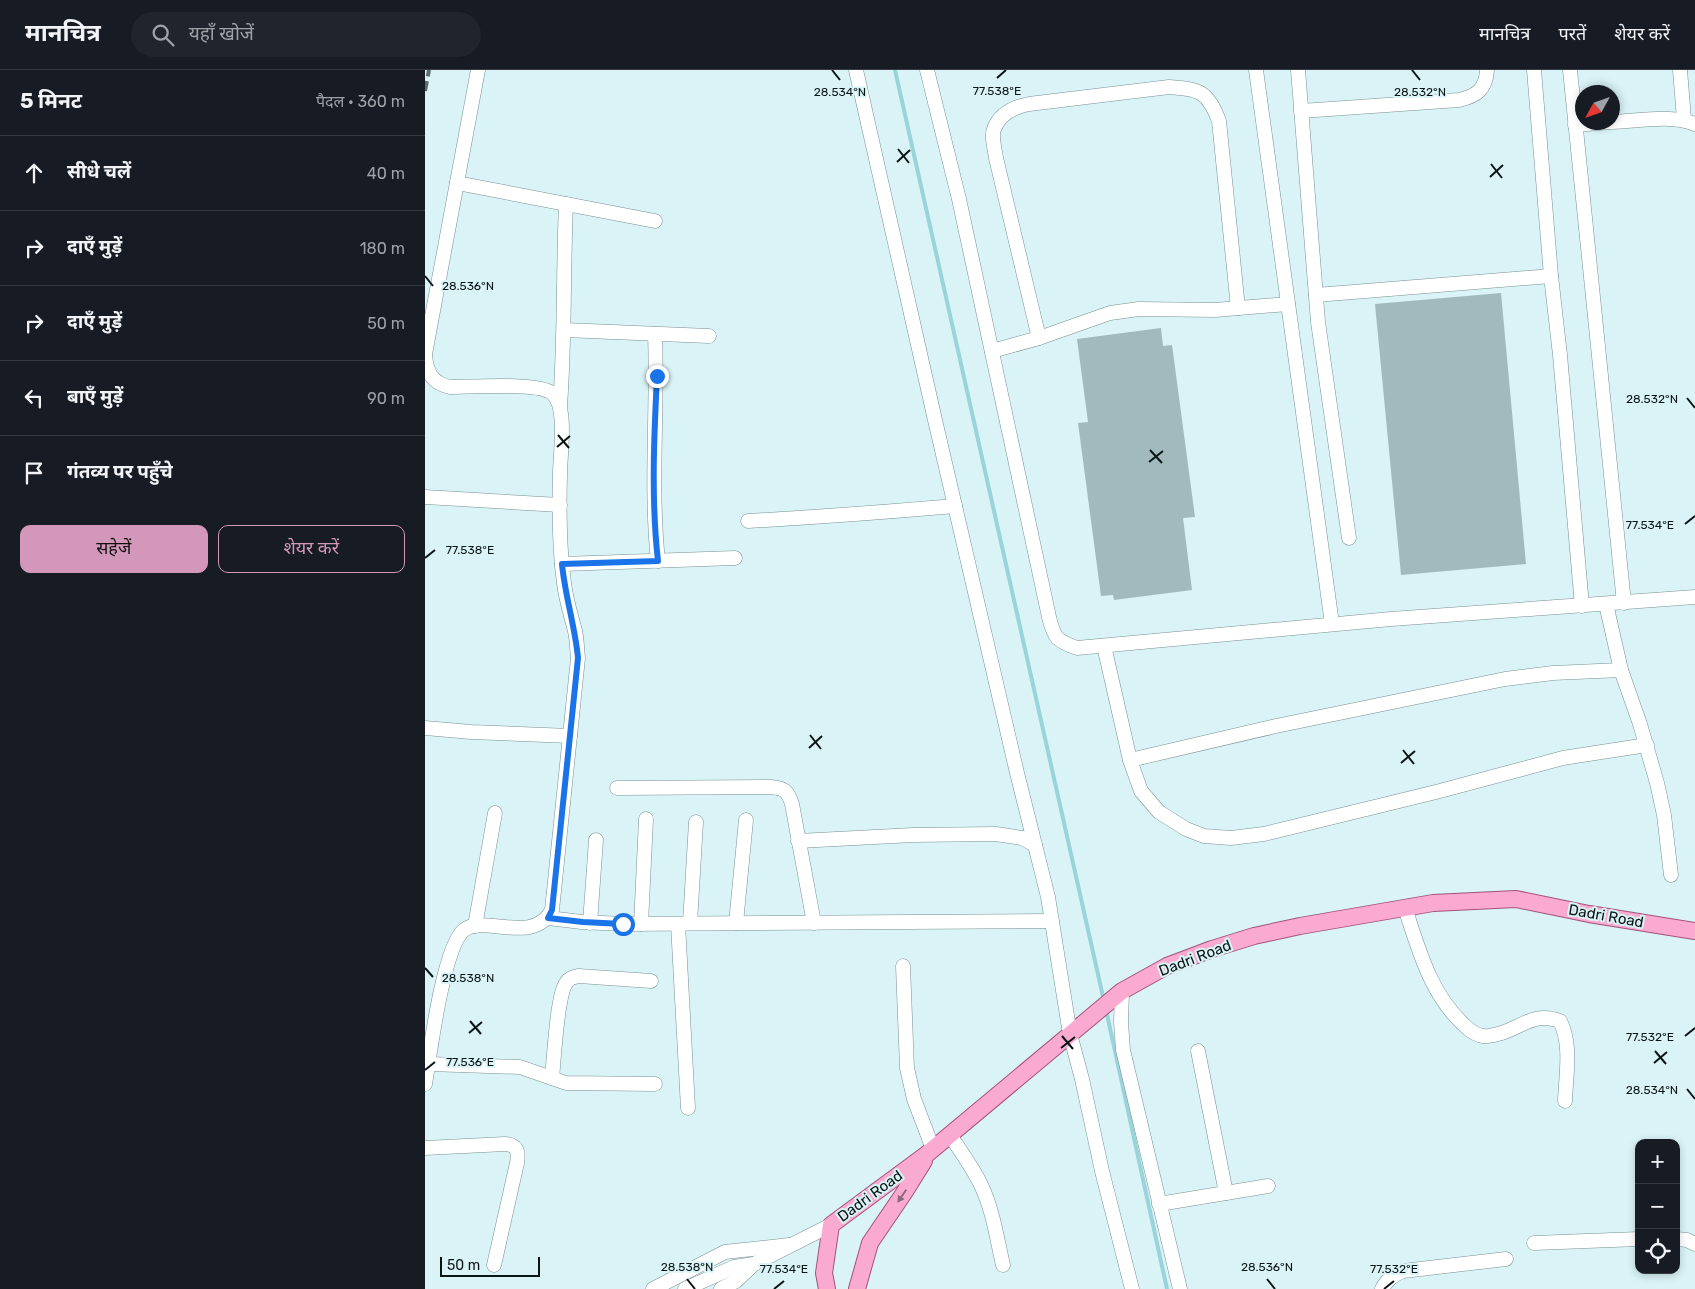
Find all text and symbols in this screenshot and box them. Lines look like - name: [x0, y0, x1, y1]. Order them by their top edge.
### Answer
- search box: [131, 12, 481, 57]
- text: मानचित्र: [25, 19, 101, 47]
- icon: search: [149, 21, 177, 49]
- text: यहाँ खोजें: [189, 22, 254, 45]
- text: मानचित्र: [1479, 23, 1531, 45]
- text: परतें: [1559, 23, 1586, 45]
- text: शेयर करें: [1614, 23, 1670, 45]
- text: 77.538°E: [973, 84, 1021, 98]
- text: 28.534°N: [814, 85, 866, 99]
- text: 28.532°N: [1394, 85, 1446, 99]
- north arrow: [1575, 85, 1620, 130]
- text: 5 मिनट: [20, 88, 82, 113]
- text: पैदल · 360 m: [316, 92, 405, 111]
- icon: ahead: [20, 159, 48, 187]
- text: सीधे चलें: [67, 160, 131, 183]
- text: 40 m: [367, 164, 405, 183]
- icon: right: [20, 234, 48, 262]
- text: दाएँ मुड़ें: [67, 235, 122, 258]
- text: 180 m: [360, 239, 405, 258]
- text: 28.536°N: [442, 279, 494, 293]
- icon: right: [20, 309, 48, 337]
- text: दाएँ मुड़ें: [67, 310, 122, 333]
- text: 50 m: [367, 314, 405, 333]
- route end: [646, 365, 669, 388]
- icon: left: [20, 384, 48, 412]
- text: बाएँ मुड़ें: [67, 385, 123, 408]
- text: 90 m: [367, 389, 405, 408]
- text: 28.532°N: [1626, 392, 1678, 406]
- icon: arrive: [20, 459, 48, 487]
- text: गंतव्य पर पहुँचे: [67, 460, 173, 483]
- text: 77.534°E: [1626, 518, 1674, 532]
- button: सहेजें: [20, 525, 208, 573]
- button: शेयर करें: [218, 525, 405, 573]
- text: 77.538°E: [446, 543, 494, 557]
- street label: Dadri Road: [1567, 901, 1645, 931]
- route start: [612, 913, 635, 936]
- street label: Dadri Road: [1156, 936, 1234, 980]
- text: 28.538°N: [442, 971, 494, 985]
- text: 77.532°E: [1626, 1030, 1674, 1044]
- text: 77.536°E: [446, 1055, 494, 1069]
- text: 28.534°N: [1626, 1083, 1678, 1097]
- map controls: [1635, 1139, 1680, 1274]
- button: +: [1635, 1139, 1680, 1184]
- street label: Dadri Road: [834, 1166, 906, 1226]
- button: −: [1635, 1184, 1680, 1229]
- one-way arrow: [897, 1189, 907, 1203]
- button: locate: [1635, 1229, 1680, 1274]
- scale bar: [440, 1254, 540, 1277]
- text: 50 m: [447, 1257, 480, 1274]
- text: 28.538°N: [661, 1260, 713, 1274]
- text: 28.536°N: [1241, 1260, 1293, 1274]
- text: 77.534°E: [760, 1262, 808, 1276]
- text: 77.532°E: [1370, 1262, 1418, 1276]

